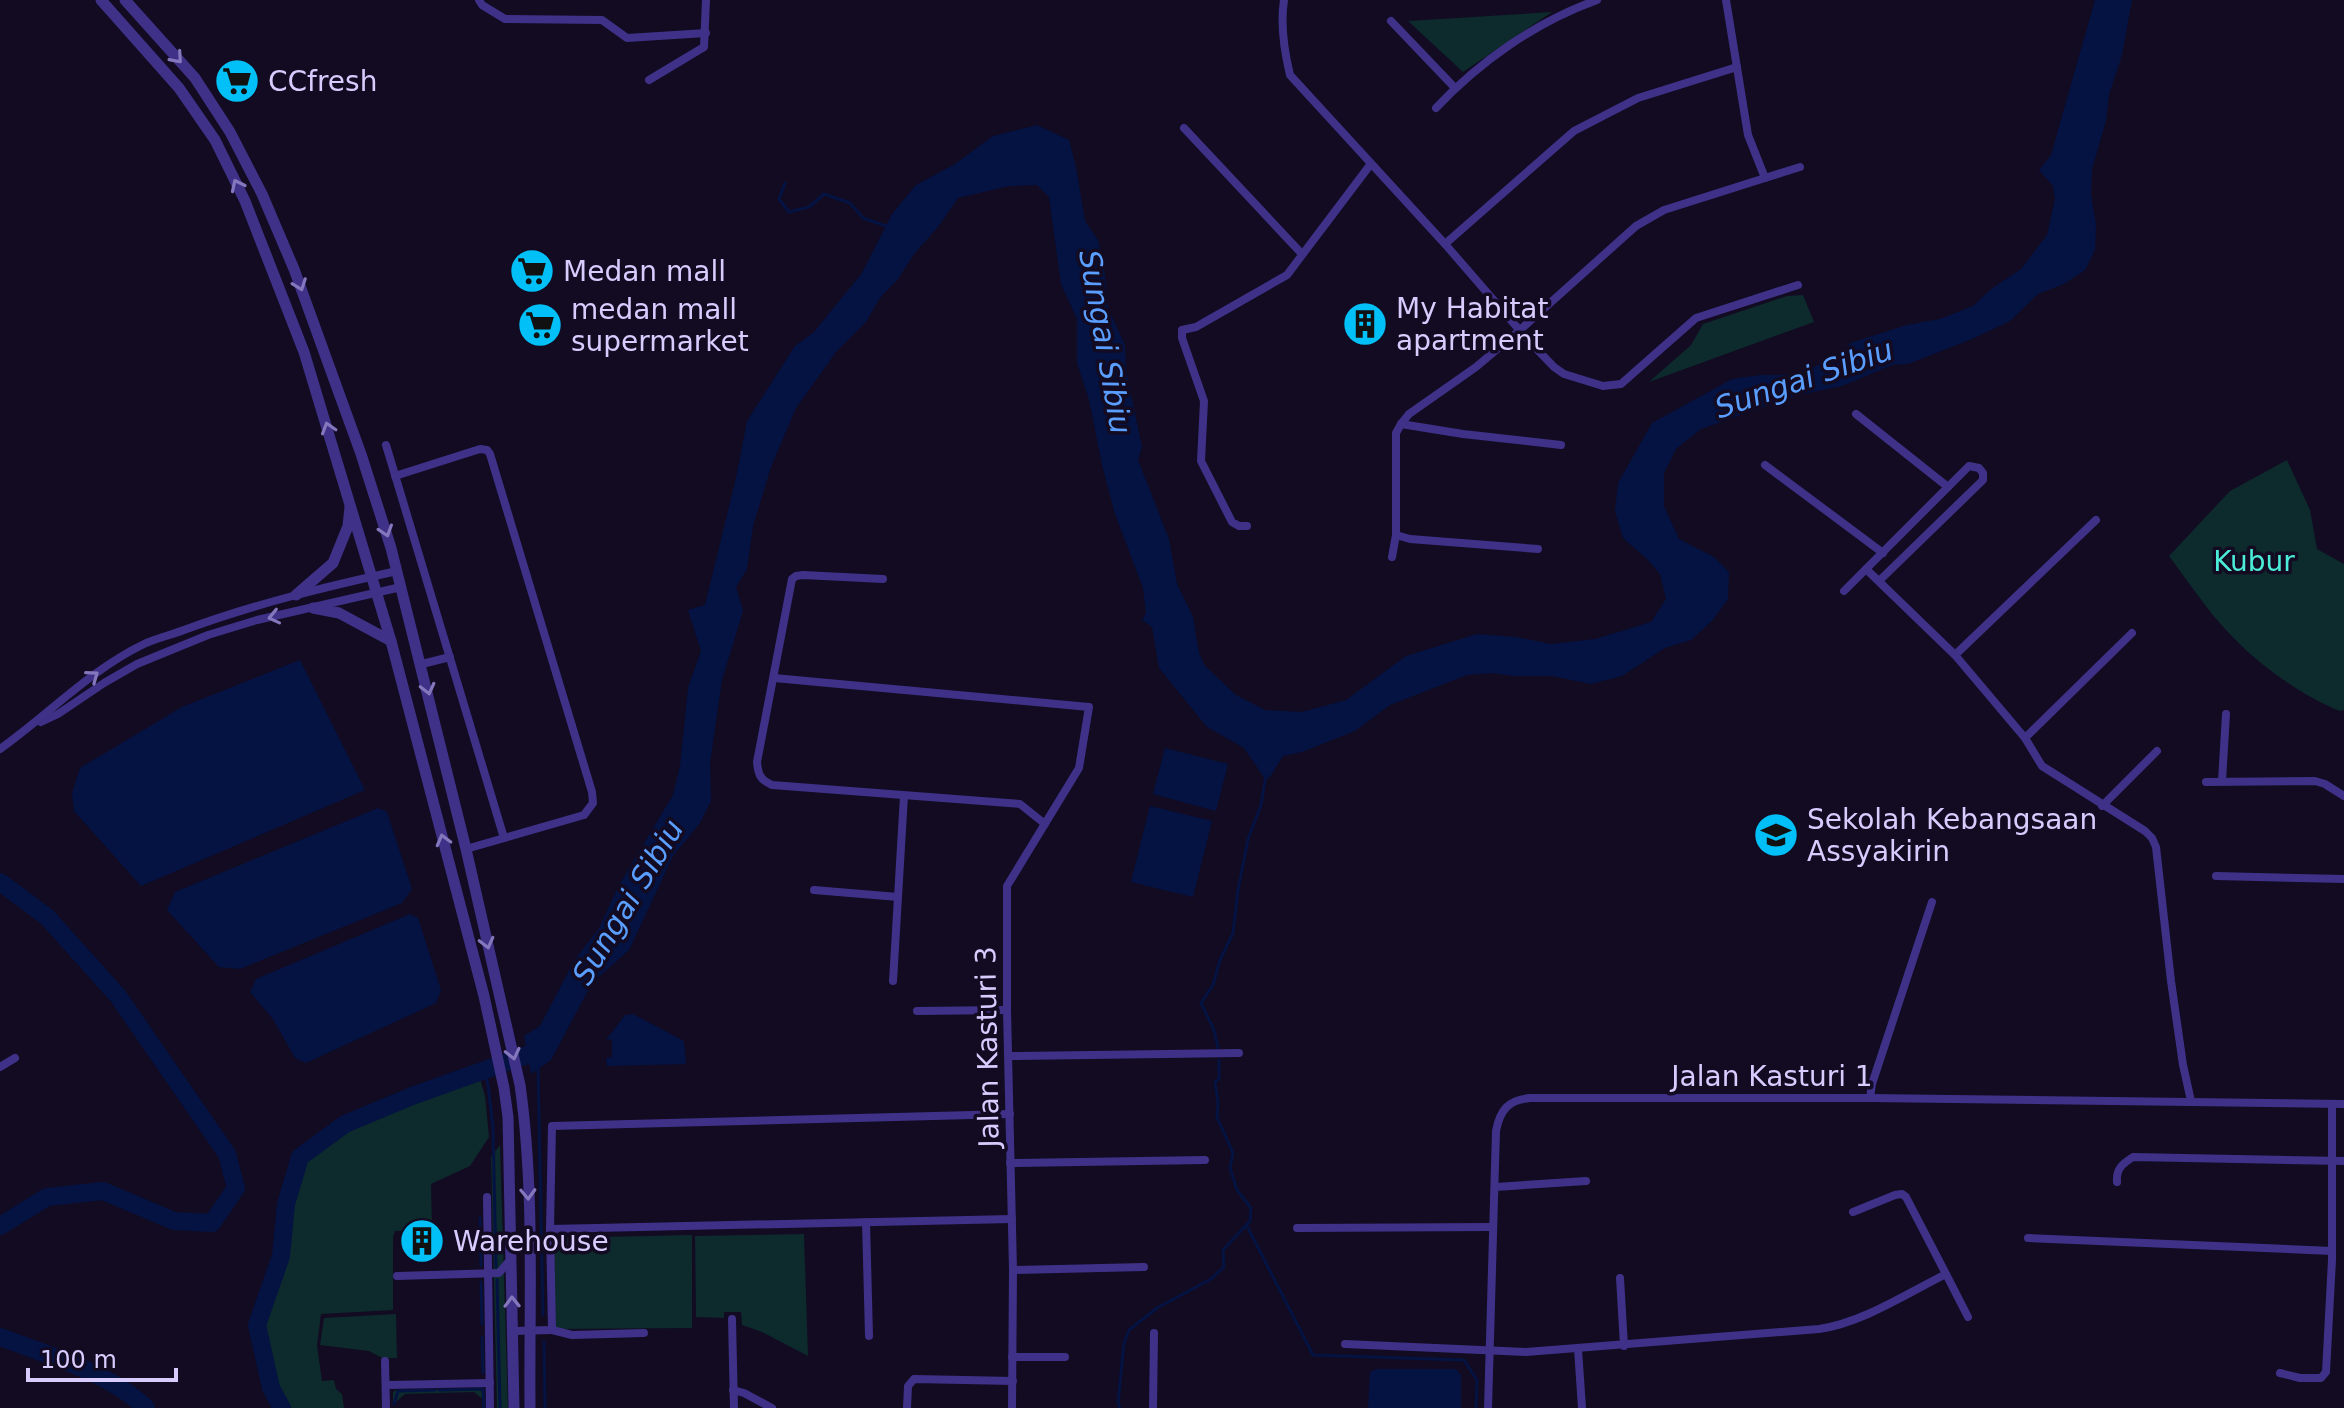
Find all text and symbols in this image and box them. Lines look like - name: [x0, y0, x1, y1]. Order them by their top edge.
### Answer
- one-way arrow: [167, 48, 182, 63]
- supermarket icon: CCfresh: [213, 57, 261, 105]
- place label: CCfresh: [268, 65, 377, 98]
- one-way arrow: [232, 178, 247, 193]
- supermarket icon: Medan mall: [508, 247, 556, 295]
- water label: Sungai Sibiu: [1072, 247, 1139, 437]
- place label: Medan mall: [563, 255, 726, 288]
- one-way arrow: [290, 278, 307, 292]
- place label: My Habitat apartment: [1396, 292, 1549, 357]
- place label: medan mall supermarket: [571, 293, 749, 358]
- building icon: My Habitat apartment: [1341, 300, 1389, 348]
- supermarket icon: medan mall supermarket: [516, 301, 564, 349]
- water label: Sungai Sibiu: [1710, 332, 1898, 425]
- one-way arrow: [321, 422, 337, 436]
- one-way arrow: [376, 523, 392, 537]
- park label: Kubur: [2213, 545, 2295, 578]
- one-way arrow: [268, 608, 281, 625]
- one-way arrow: [84, 671, 99, 686]
- one-way arrow: [418, 682, 435, 696]
- place label: Sekolah Kebangsaan Assyakirin: [1807, 803, 2097, 868]
- school or university icon: Sekolah Kebangsaan Assyakirin: [1752, 811, 1800, 859]
- water label: Sungai Sibiu: [565, 813, 691, 991]
- one-way arrow: [435, 833, 452, 847]
- one-way arrow: [478, 935, 495, 949]
- street label: Jalan Kasturi 3: [969, 946, 1006, 1150]
- one-way arrow: [504, 1047, 521, 1060]
- street label: Jalan Kasturi 1: [1669, 1060, 1873, 1093]
- one-way arrow: [519, 1188, 537, 1201]
- building icon: Warehouse: [398, 1217, 446, 1265]
- place label: Warehouse: [453, 1225, 609, 1258]
- one-way arrow: [504, 1295, 521, 1308]
- scale bar: [28, 1332, 176, 1382]
- text: 100 m: [40, 1346, 117, 1374]

